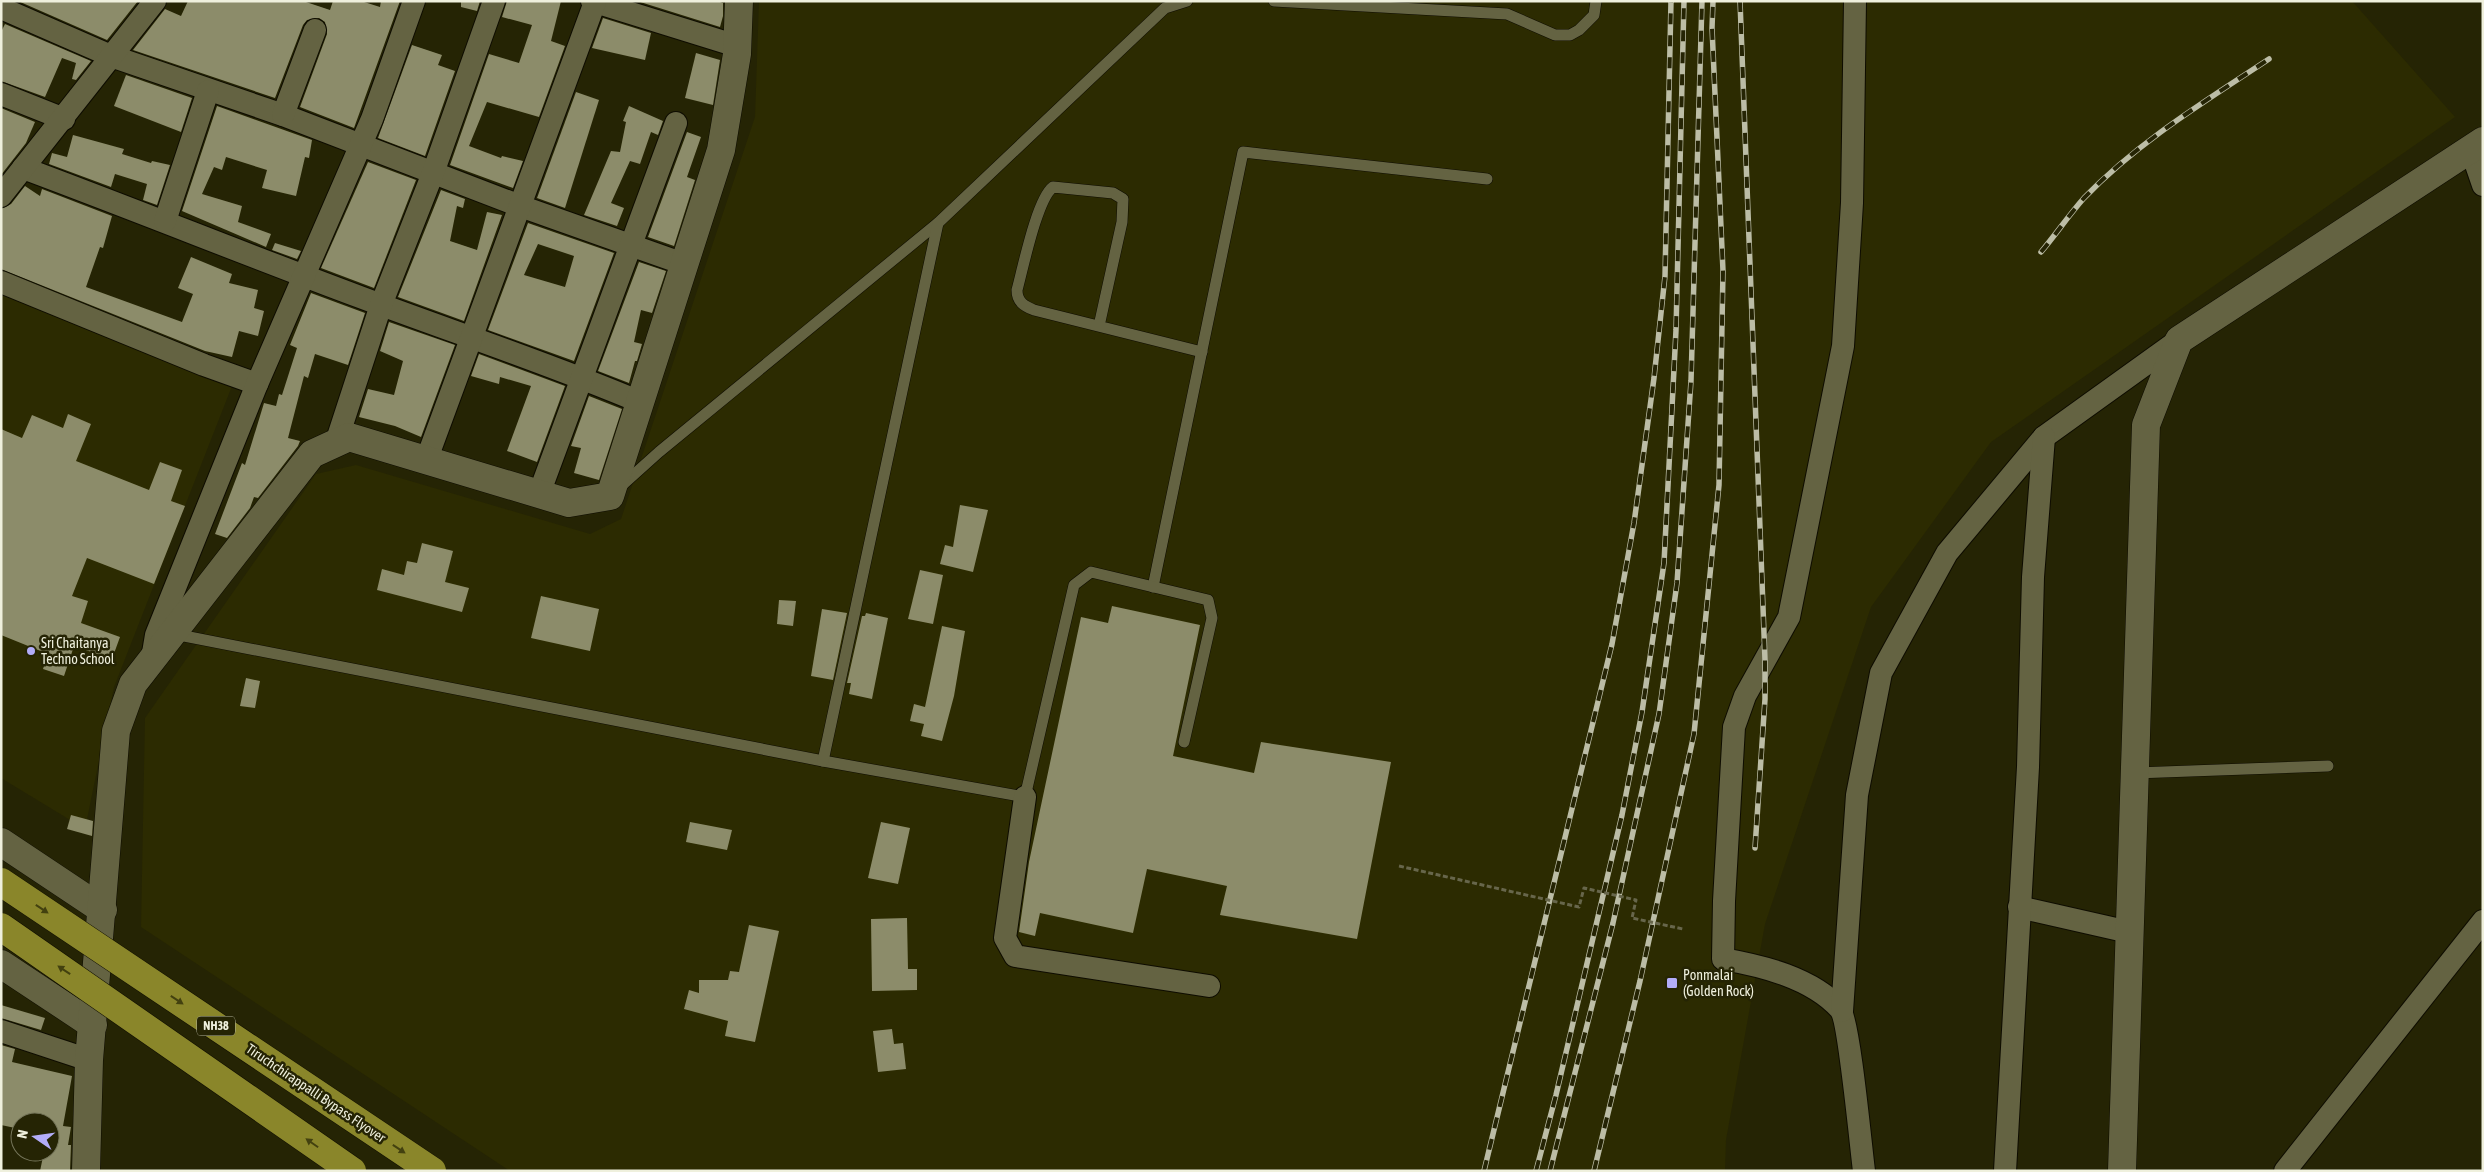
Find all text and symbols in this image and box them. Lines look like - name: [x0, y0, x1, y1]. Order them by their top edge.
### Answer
- place label: Sri Chaitanya Techno School: [41, 635, 115, 667]
- marker: Sri Chaitanya Techno School: [25, 645, 37, 657]
- one-way arrow: [35, 904, 48, 914]
- one-way arrow: [57, 965, 71, 974]
- place label: Ponmalai (Golden Rock): [1683, 967, 1754, 999]
- marker: Ponmalai (Golden Rock): [1665, 976, 1679, 990]
- one-way arrow: [170, 995, 183, 1005]
- road number: NH38: [197, 1016, 235, 1036]
- street label: Tiruchchirappalli Bypass Flyover: [243, 1040, 389, 1146]
- north arrow: [10, 1112, 60, 1162]
- text: N: [14, 1128, 31, 1140]
- one-way arrow: [305, 1138, 319, 1148]
- one-way arrow: [392, 1144, 406, 1154]

